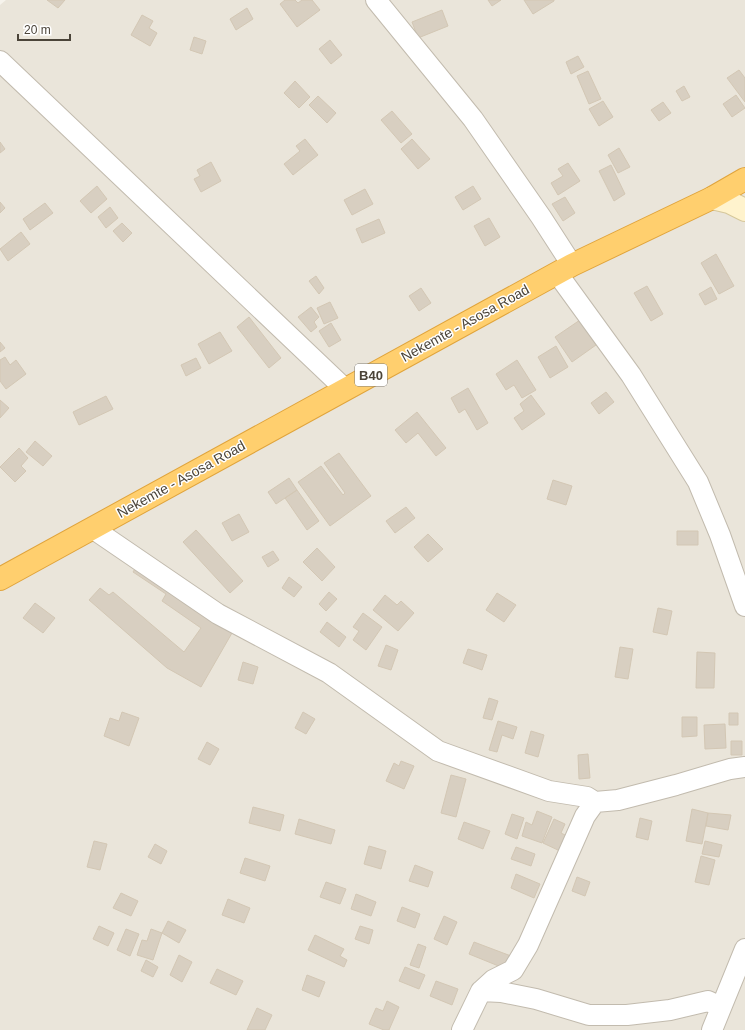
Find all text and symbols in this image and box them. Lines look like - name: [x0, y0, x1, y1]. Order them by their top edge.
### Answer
- scale bar: [18, 16, 70, 42]
- text: 20 m: [24, 23, 51, 37]
- street label: Nekemte - Asosa Road: [398, 281, 532, 365]
- road number: B40: [355, 364, 387, 386]
- street label: Nekemte - Asosa Road: [114, 437, 248, 521]

